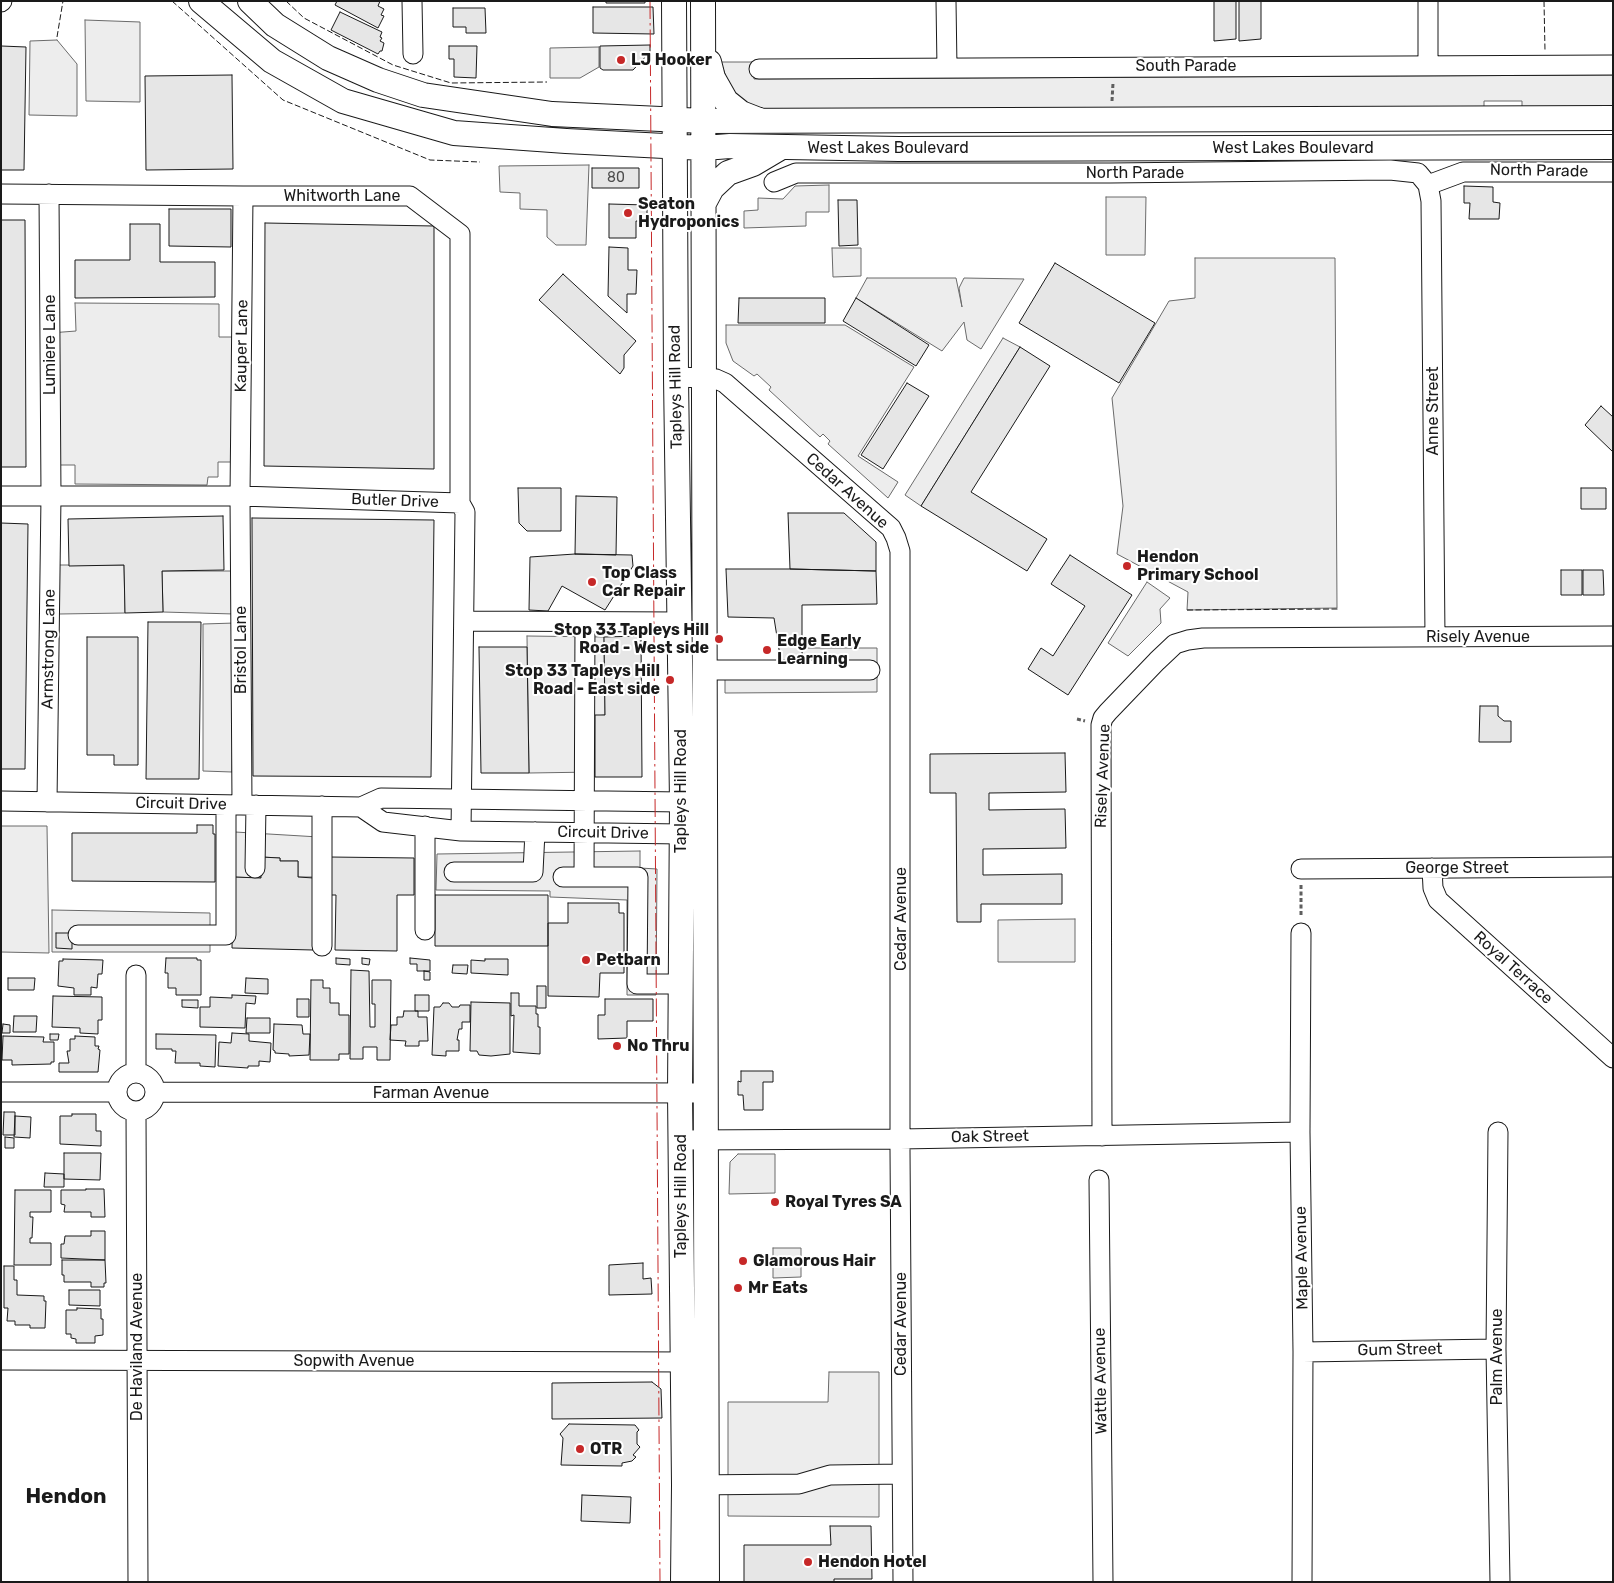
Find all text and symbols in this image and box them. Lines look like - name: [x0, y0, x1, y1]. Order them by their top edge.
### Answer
- place label: LJ Hooker: [631, 50, 712, 70]
- marker: LJ Hooker: [615, 54, 627, 66]
- street label: South Parade: [1136, 56, 1236, 76]
- street label: West Lakes Boulevard: [807, 138, 969, 158]
- street label: West Lakes Boulevard: [1212, 138, 1374, 158]
- street label: North Parade: [1490, 161, 1588, 181]
- street label: North Parade: [1086, 163, 1184, 183]
- house number: 80: [607, 170, 625, 186]
- street label: Whitworth Lane: [284, 186, 400, 206]
- place label: Seaton Hydroponics: [638, 194, 739, 232]
- marker: Seaton Hydroponics: [622, 207, 634, 219]
- street label: Lumiere Lane: [40, 295, 60, 395]
- street label: Kauper Lane: [232, 299, 252, 393]
- street label: Tapleys Hill Road: [665, 325, 687, 449]
- street label: Anne Street: [1423, 366, 1443, 456]
- street label: Cedar Avenue: [802, 449, 892, 533]
- street label: Butler Drive: [351, 490, 439, 512]
- place label: Hendon Primary School: [1137, 547, 1259, 585]
- marker: Hendon Primary School: [1121, 560, 1133, 572]
- place label: Top Class Car Repair: [602, 563, 685, 601]
- marker: Top Class Car Repair: [586, 576, 598, 588]
- street label: Armstrong Lane: [38, 589, 60, 709]
- street label: Bristol Lane: [231, 606, 251, 694]
- place label: Stop 33 Tapleys Hill Road - West side: [554, 620, 709, 658]
- street label: Risely Avenue: [1426, 627, 1530, 647]
- place label: Edge Early Learning: [777, 631, 861, 669]
- marker: Stop 33 Tapleys Hill Road - West side: [713, 633, 725, 645]
- marker: Edge Early Learning: [761, 644, 773, 656]
- place label: Stop 33 Tapleys Hill Road - East side: [505, 661, 660, 699]
- marker: Stop 33 Tapleys Hill Road - East side: [664, 674, 676, 686]
- street label: Risely Avenue: [1092, 724, 1114, 828]
- street label: Tapleys Hill Road: [671, 729, 691, 853]
- street label: Circuit Drive: [135, 794, 227, 814]
- street label: Circuit Drive: [557, 823, 649, 843]
- street label: George Street: [1405, 858, 1509, 878]
- street label: Cedar Avenue: [891, 867, 911, 971]
- street label: Royal Terrace: [1470, 927, 1556, 1009]
- place label: Petbarn: [596, 950, 661, 970]
- marker: Petbarn: [580, 954, 592, 966]
- place label: No Thru: [627, 1036, 689, 1056]
- marker: No Thru: [611, 1040, 623, 1052]
- street label: Farman Avenue: [373, 1083, 489, 1103]
- street label: Oak Street: [951, 1127, 1029, 1147]
- street label: Tapleys Hill Road: [671, 1134, 691, 1258]
- place label: Royal Tyres SA: [785, 1192, 902, 1212]
- marker: Royal Tyres SA: [769, 1196, 781, 1208]
- street label: Maple Avenue: [1291, 1206, 1313, 1310]
- place label: Glamorous Hair: [753, 1251, 876, 1271]
- marker: Glamorous Hair: [737, 1255, 749, 1267]
- street label: Cedar Avenue: [891, 1272, 911, 1376]
- street label: De Haviland Avenue: [127, 1273, 147, 1421]
- place label: Mr Eats: [748, 1278, 808, 1298]
- marker: Mr Eats: [732, 1282, 744, 1294]
- street label: Palm Avenue: [1487, 1308, 1507, 1406]
- street label: Wattle Avenue: [1090, 1328, 1112, 1434]
- street label: Gum Street: [1357, 1340, 1443, 1360]
- street label: Sopwith Avenue: [293, 1351, 415, 1371]
- place label: OTR: [590, 1439, 622, 1459]
- marker: OTR: [574, 1443, 586, 1455]
- district label: Hendon: [25, 1484, 107, 1510]
- place label: Hendon Hotel: [818, 1552, 926, 1572]
- marker: Hendon Hotel: [802, 1556, 814, 1568]

